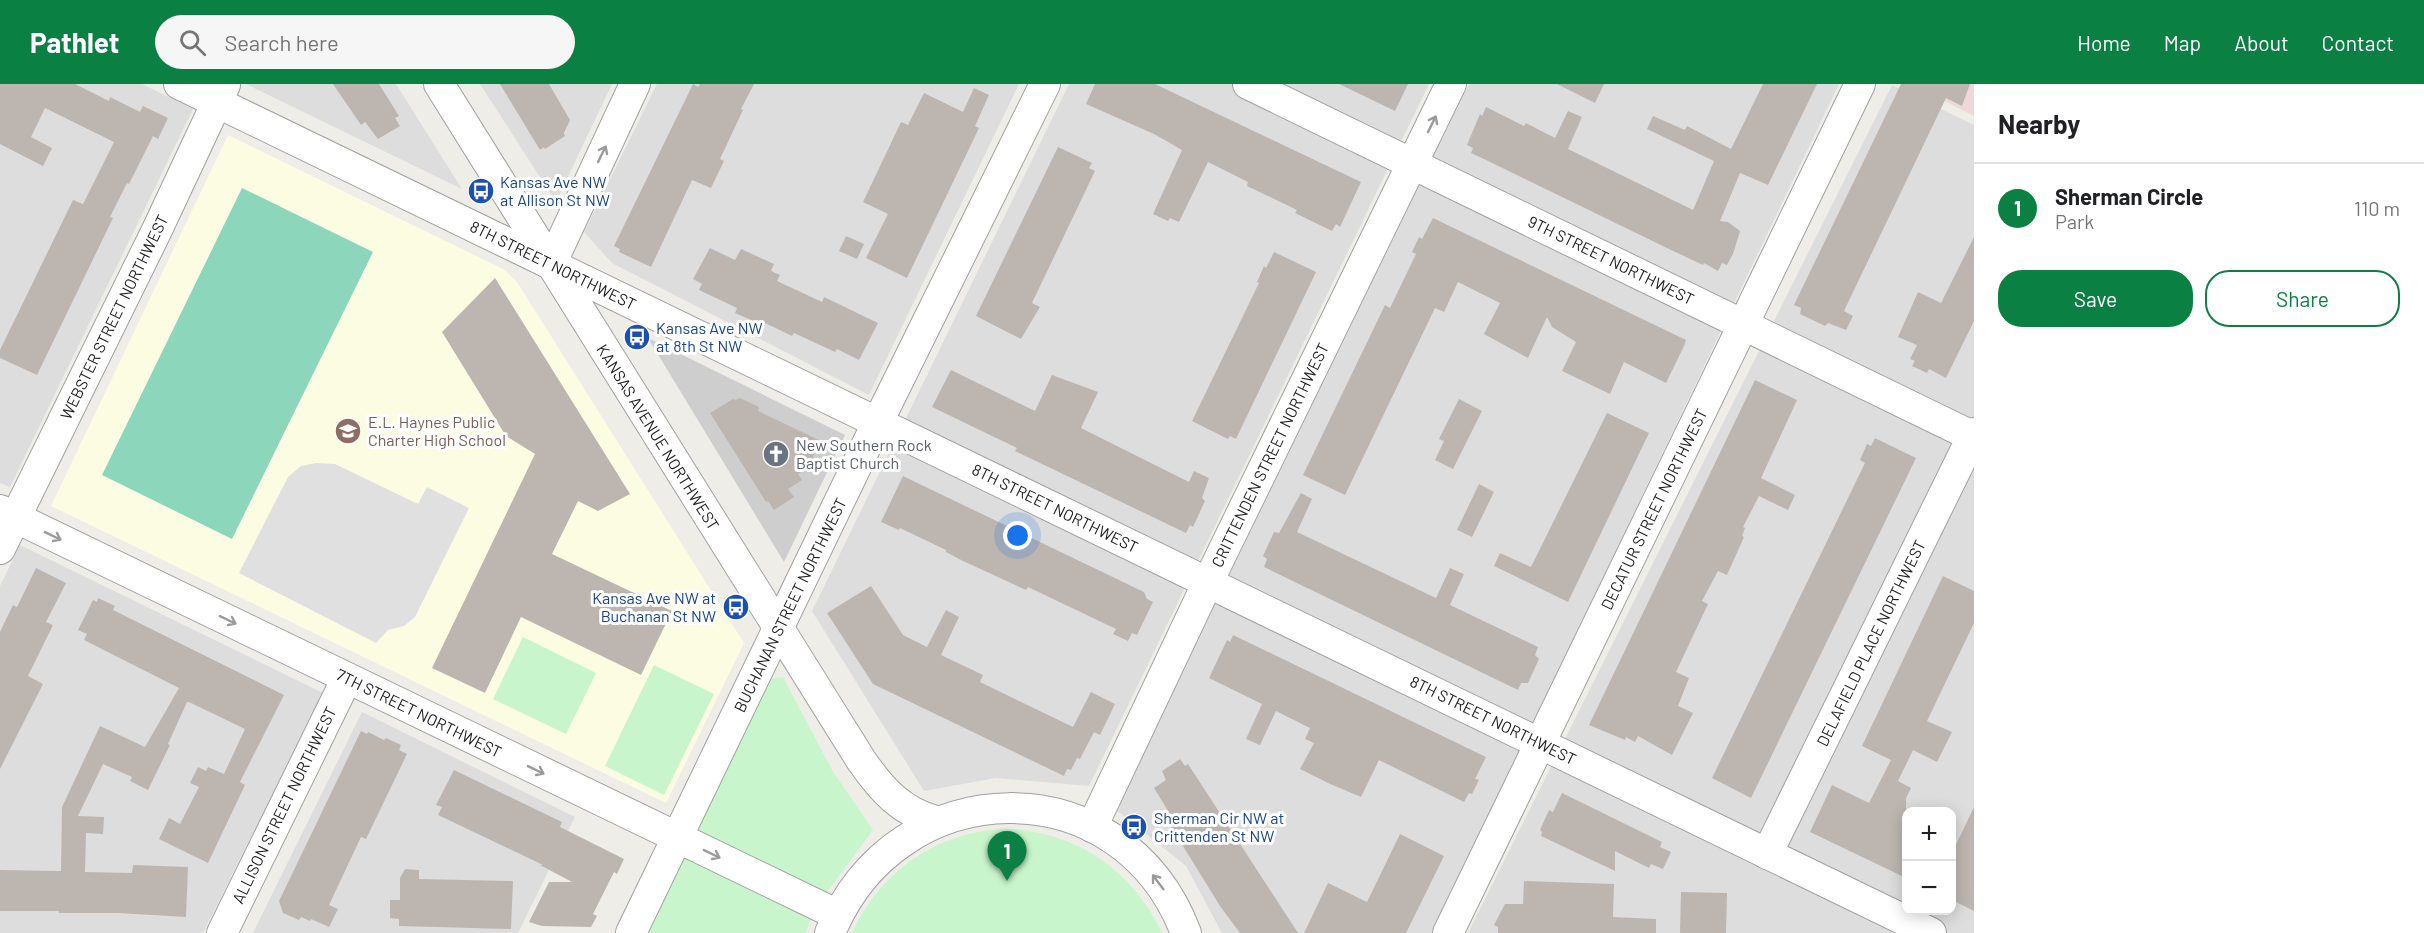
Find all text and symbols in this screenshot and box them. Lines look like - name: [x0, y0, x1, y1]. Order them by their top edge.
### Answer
- search box: [155, 15, 575, 69]
- text: Pathlet: [30, 25, 119, 59]
- icon: search: [176, 26, 209, 59]
- text: Search here: [224, 29, 339, 55]
- text: Home: [2077, 30, 2131, 55]
- text: Map: [2164, 30, 2201, 55]
- text: About: [2234, 30, 2289, 55]
- text: Contact: [2322, 30, 2394, 55]
- text: Nearby: [1998, 108, 2080, 139]
- one-way arrow: [1426, 115, 1438, 133]
- one-way arrow: [596, 145, 608, 163]
- place label: Kansas Ave NW at Allison St NW: [500, 172, 610, 209]
- bus stop icon: Kansas Ave NW at Allison St NW: [466, 176, 496, 206]
- text: Sherman Circle: [2055, 183, 2203, 209]
- text: 1: [2014, 196, 2021, 220]
- text: 110 m: [2354, 196, 2400, 220]
- text: Park: [2055, 209, 2094, 233]
- street label: WEBSTER STREET NORTHWEST: [56, 211, 172, 422]
- street label: 9TH STREET NORTHWEST: [1525, 211, 1697, 308]
- street label: 8TH STREET NORTHWEST: [467, 216, 639, 313]
- button: Save: [1998, 270, 2193, 327]
- button: Share: [2205, 270, 2400, 327]
- place label: Kansas Ave NW at 8th St NW: [656, 318, 763, 355]
- bus stop icon: Kansas Ave NW at 8th St NW: [622, 322, 652, 352]
- street label: KANSAS AVENUE NORTHWEST: [593, 340, 724, 533]
- street label: CRITTENDEN STREET NORTHWEST: [1207, 340, 1332, 570]
- street label: DECATUR STREET NORTHWEST: [1596, 405, 1711, 613]
- place label: E.L. Haynes Public Charter High School: [368, 412, 506, 449]
- school or university icon: E.L. Haynes Public Charter High School: [333, 416, 363, 446]
- place label: New Southern Rock Baptist Church: [796, 435, 932, 472]
- church icon: New Southern Rock Baptist Church: [761, 439, 791, 469]
- street label: 8TH STREET NORTHWEST: [969, 459, 1141, 556]
- street label: BUCHANAN STREET NORTHWEST: [729, 495, 850, 715]
- your location: [1003, 521, 1032, 550]
- one-way arrow: [43, 530, 61, 542]
- street label: DELAFIELD PLACE NORTHWEST: [1812, 537, 1929, 749]
- place label: Kansas Ave NW at Buchanan St NW: [592, 588, 716, 625]
- bus stop icon: Kansas Ave NW at Buchanan St NW: [721, 592, 751, 622]
- one-way arrow: [219, 615, 237, 627]
- street label: 7TH STREET NORTHWEST: [333, 664, 505, 761]
- street label: 8TH STREET NORTHWEST: [1407, 671, 1579, 768]
- street label: ALLISON STREET NORTHWEST: [228, 703, 340, 906]
- one-way arrow: [526, 764, 544, 776]
- map controls: [1902, 807, 1956, 915]
- button: +: [1902, 807, 1956, 861]
- place label: Sherman Cir NW at Crittenden St NW: [1154, 808, 1284, 845]
- bus stop icon: Sherman Cir NW at Crittenden St NW: [1119, 812, 1149, 842]
- pin: 1: [988, 832, 1026, 881]
- one-way arrow: [702, 849, 720, 861]
- button: −: [1902, 861, 1956, 915]
- one-way arrow: [1151, 874, 1164, 890]

